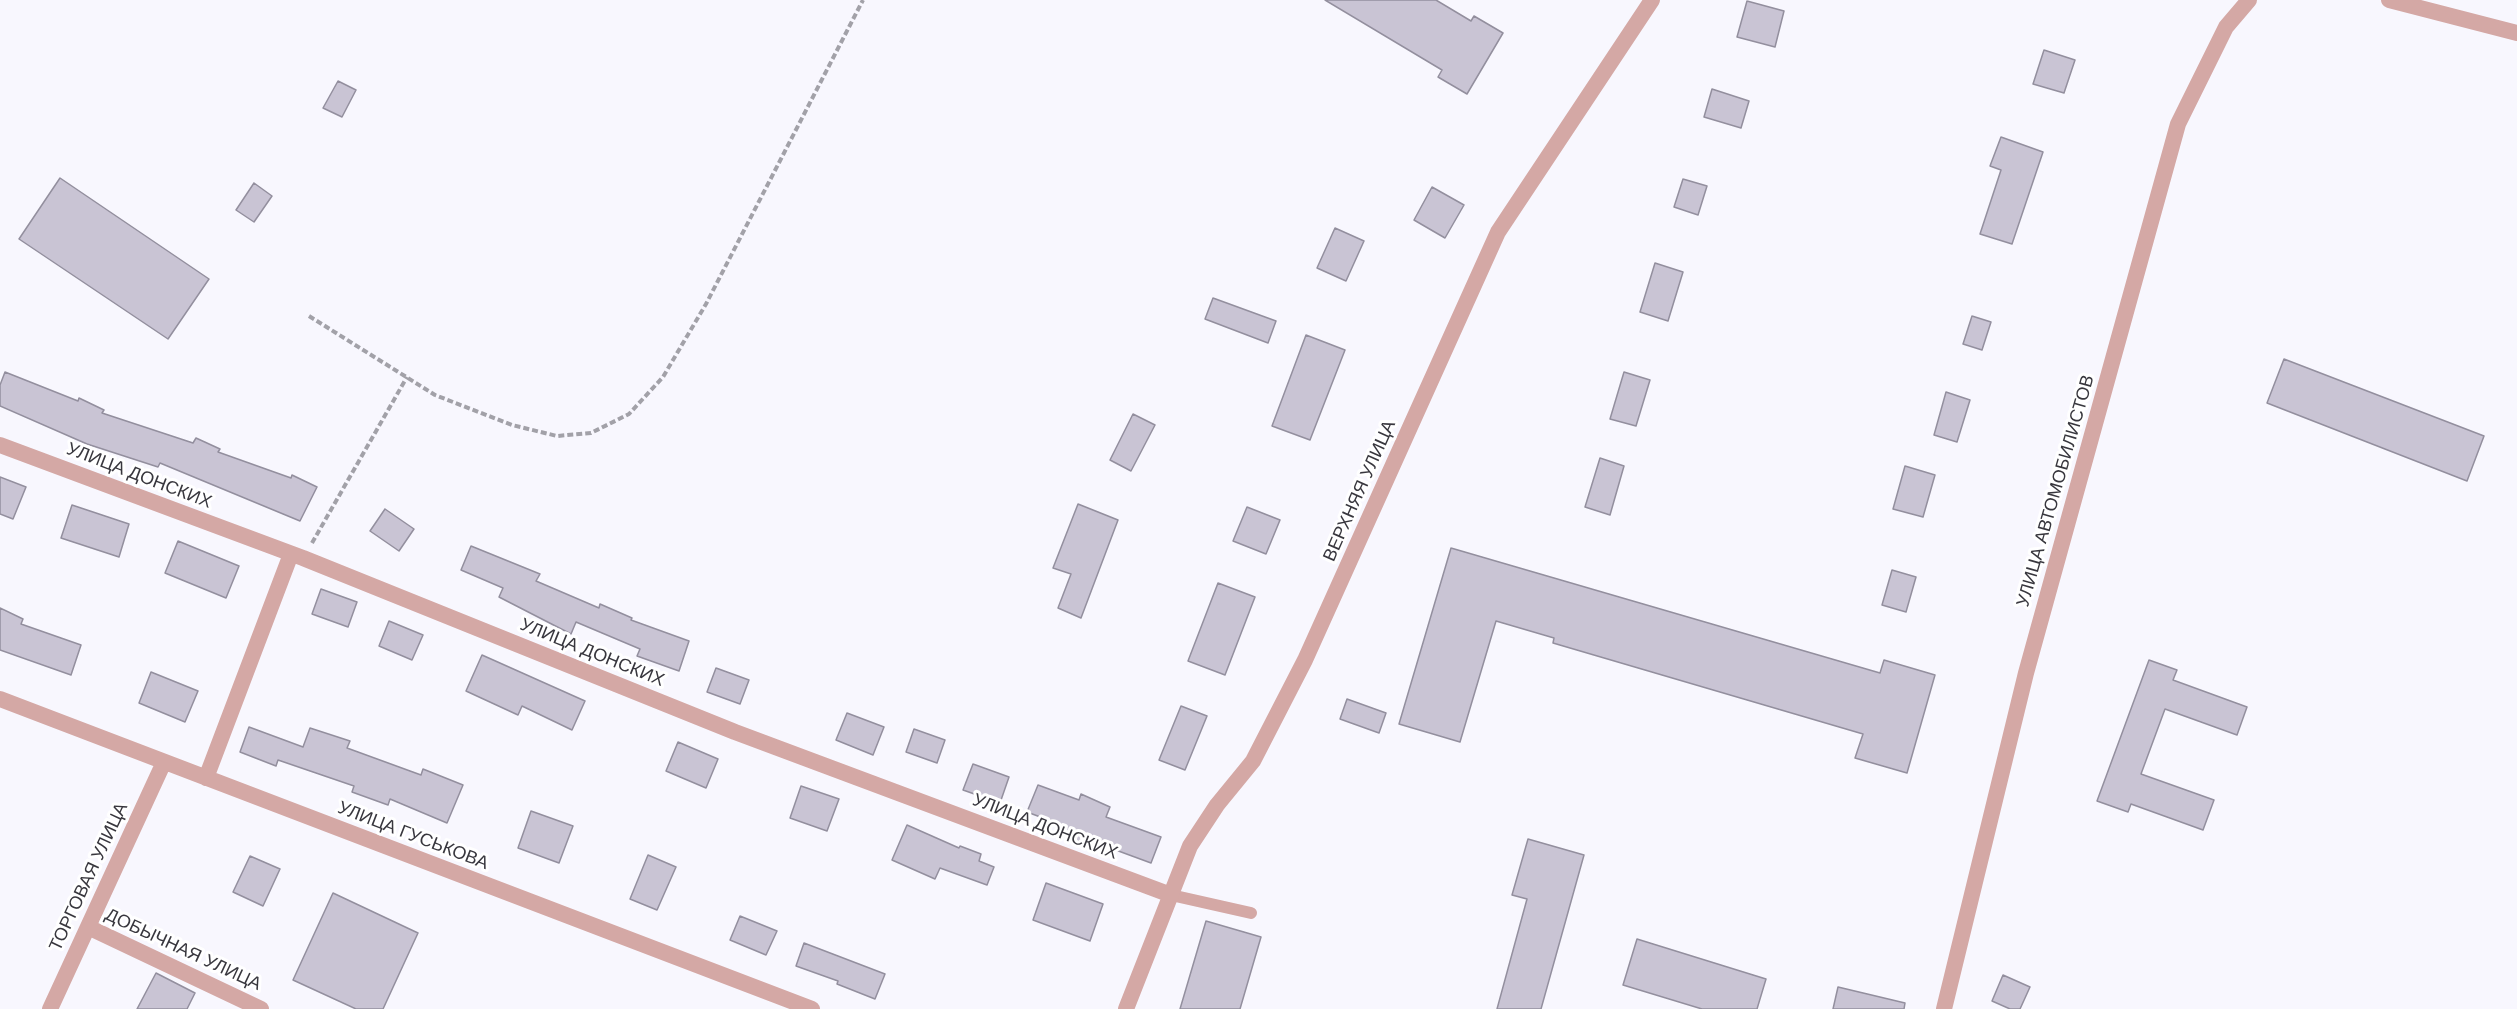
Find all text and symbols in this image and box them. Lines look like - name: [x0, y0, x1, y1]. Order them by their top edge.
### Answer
- street label: УЛИЦА АВТОМОБИЛИСТОВ: [2013, 373, 2099, 609]
- street label: ВЕРХНЯЯ УЛИЦА: [1319, 417, 1401, 565]
- street label: УЛИЦА ДОНСКИХ: [63, 438, 215, 514]
- street label: УЛИЦА ДОНСКИХ: [517, 614, 667, 692]
- street label: УЛИЦА ДОНСКИХ: [969, 789, 1121, 865]
- street label: УЛИЦА ГУСЬКОВА: [335, 797, 491, 875]
- street label: ТОРГОВАЯ УЛИЦА: [45, 799, 133, 955]
- street label: ДОБЫЧНАЯ УЛИЦА: [101, 904, 265, 996]

